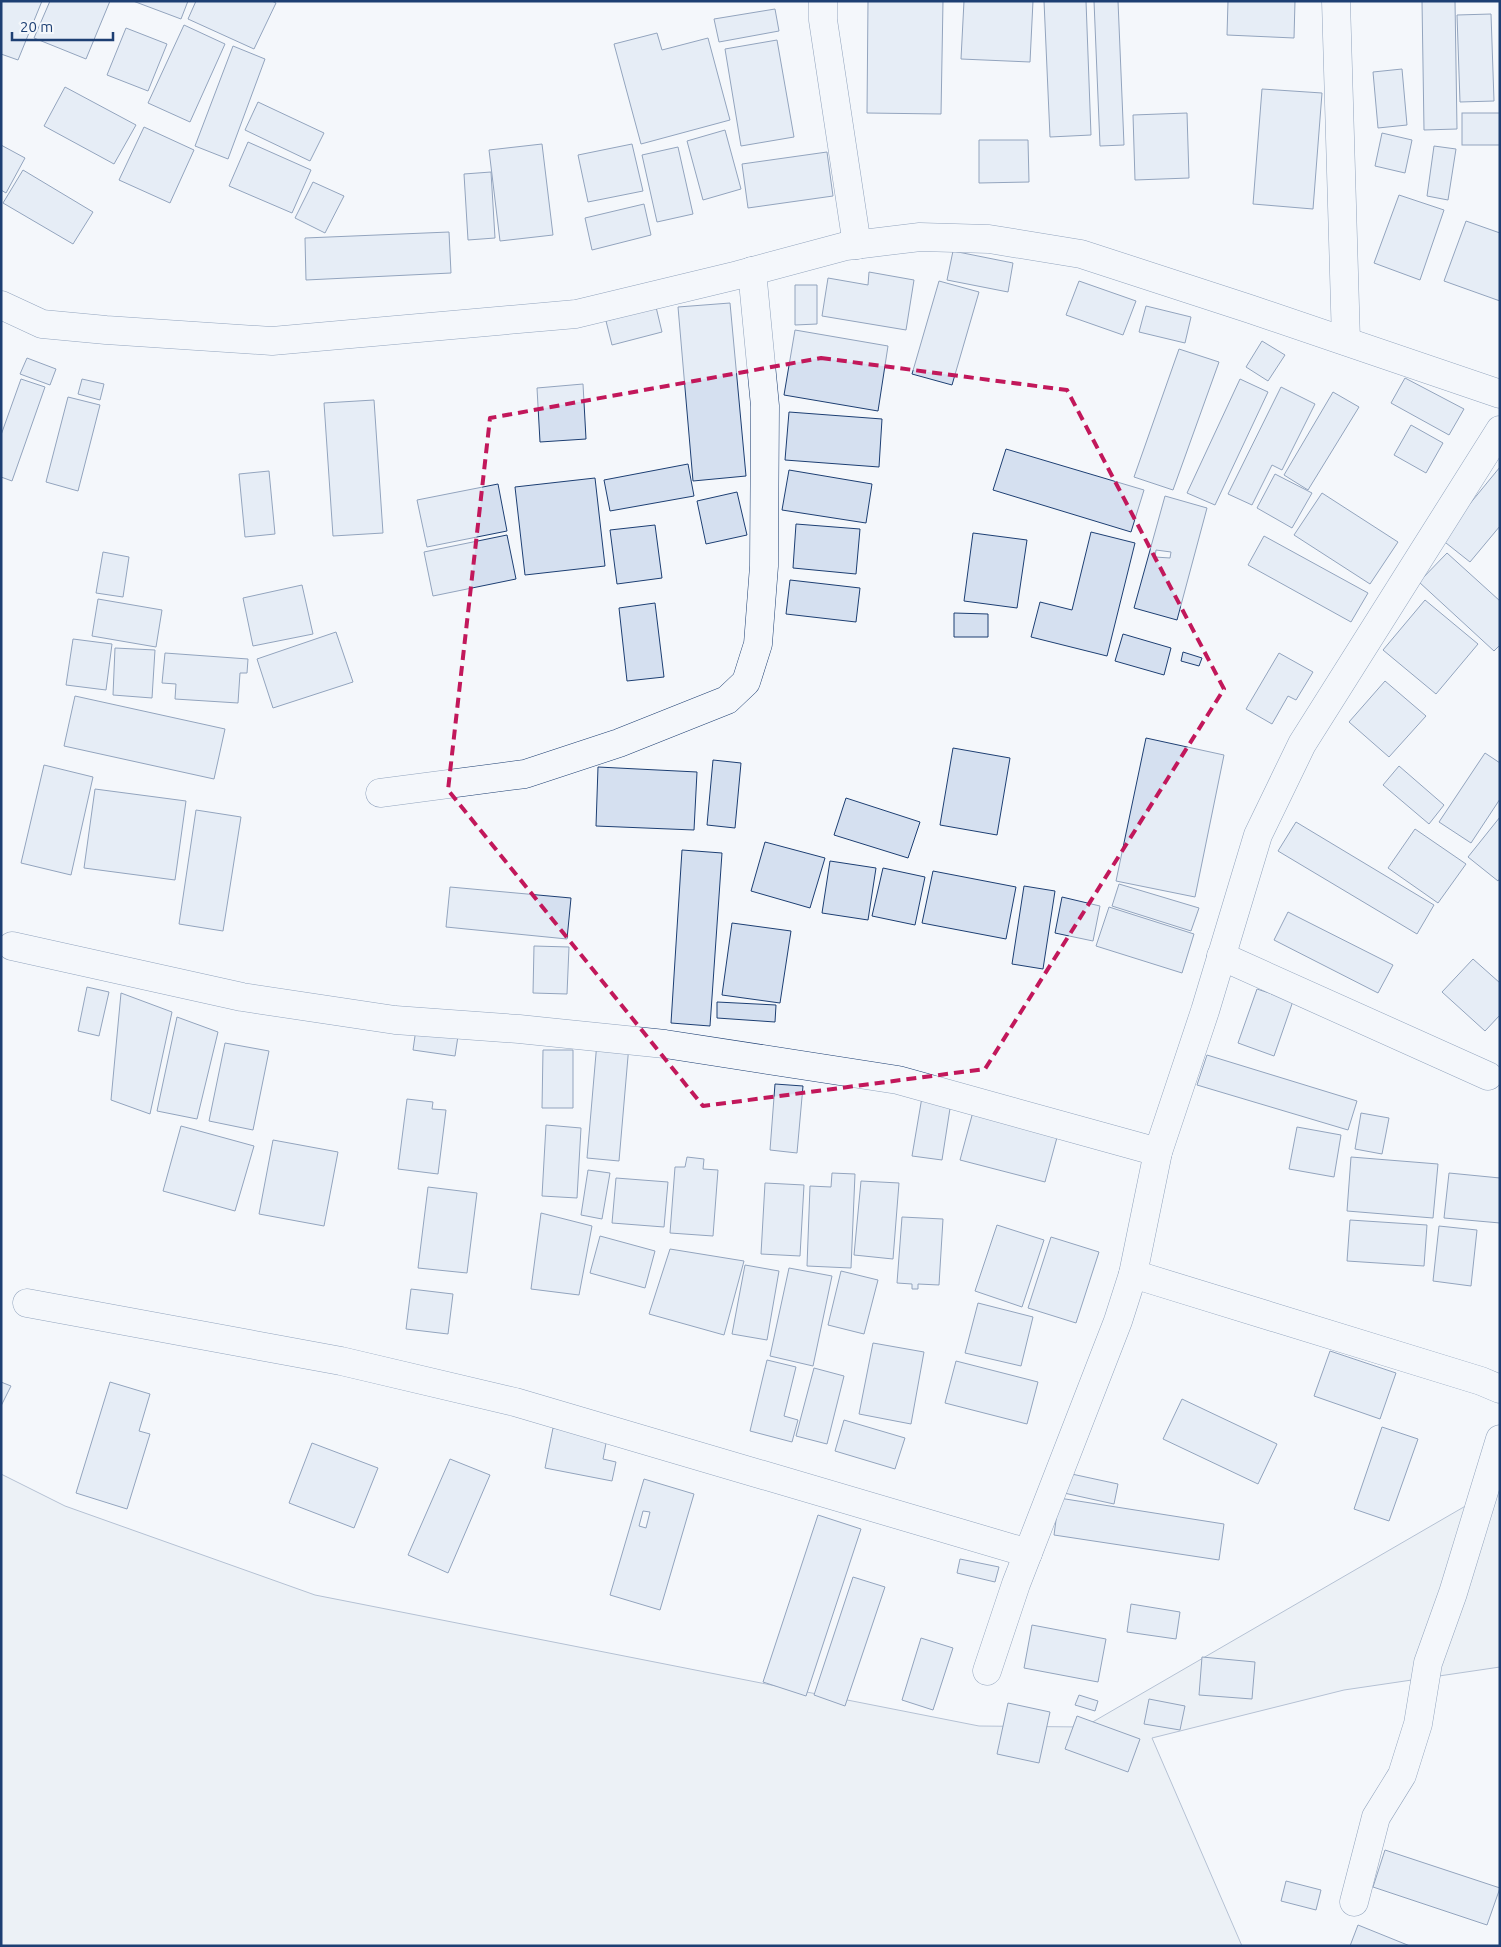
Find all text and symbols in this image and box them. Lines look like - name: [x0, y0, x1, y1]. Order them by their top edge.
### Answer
- scale bar: [12, 10, 114, 42]
- text: 20 m: [20, 18, 53, 35]

